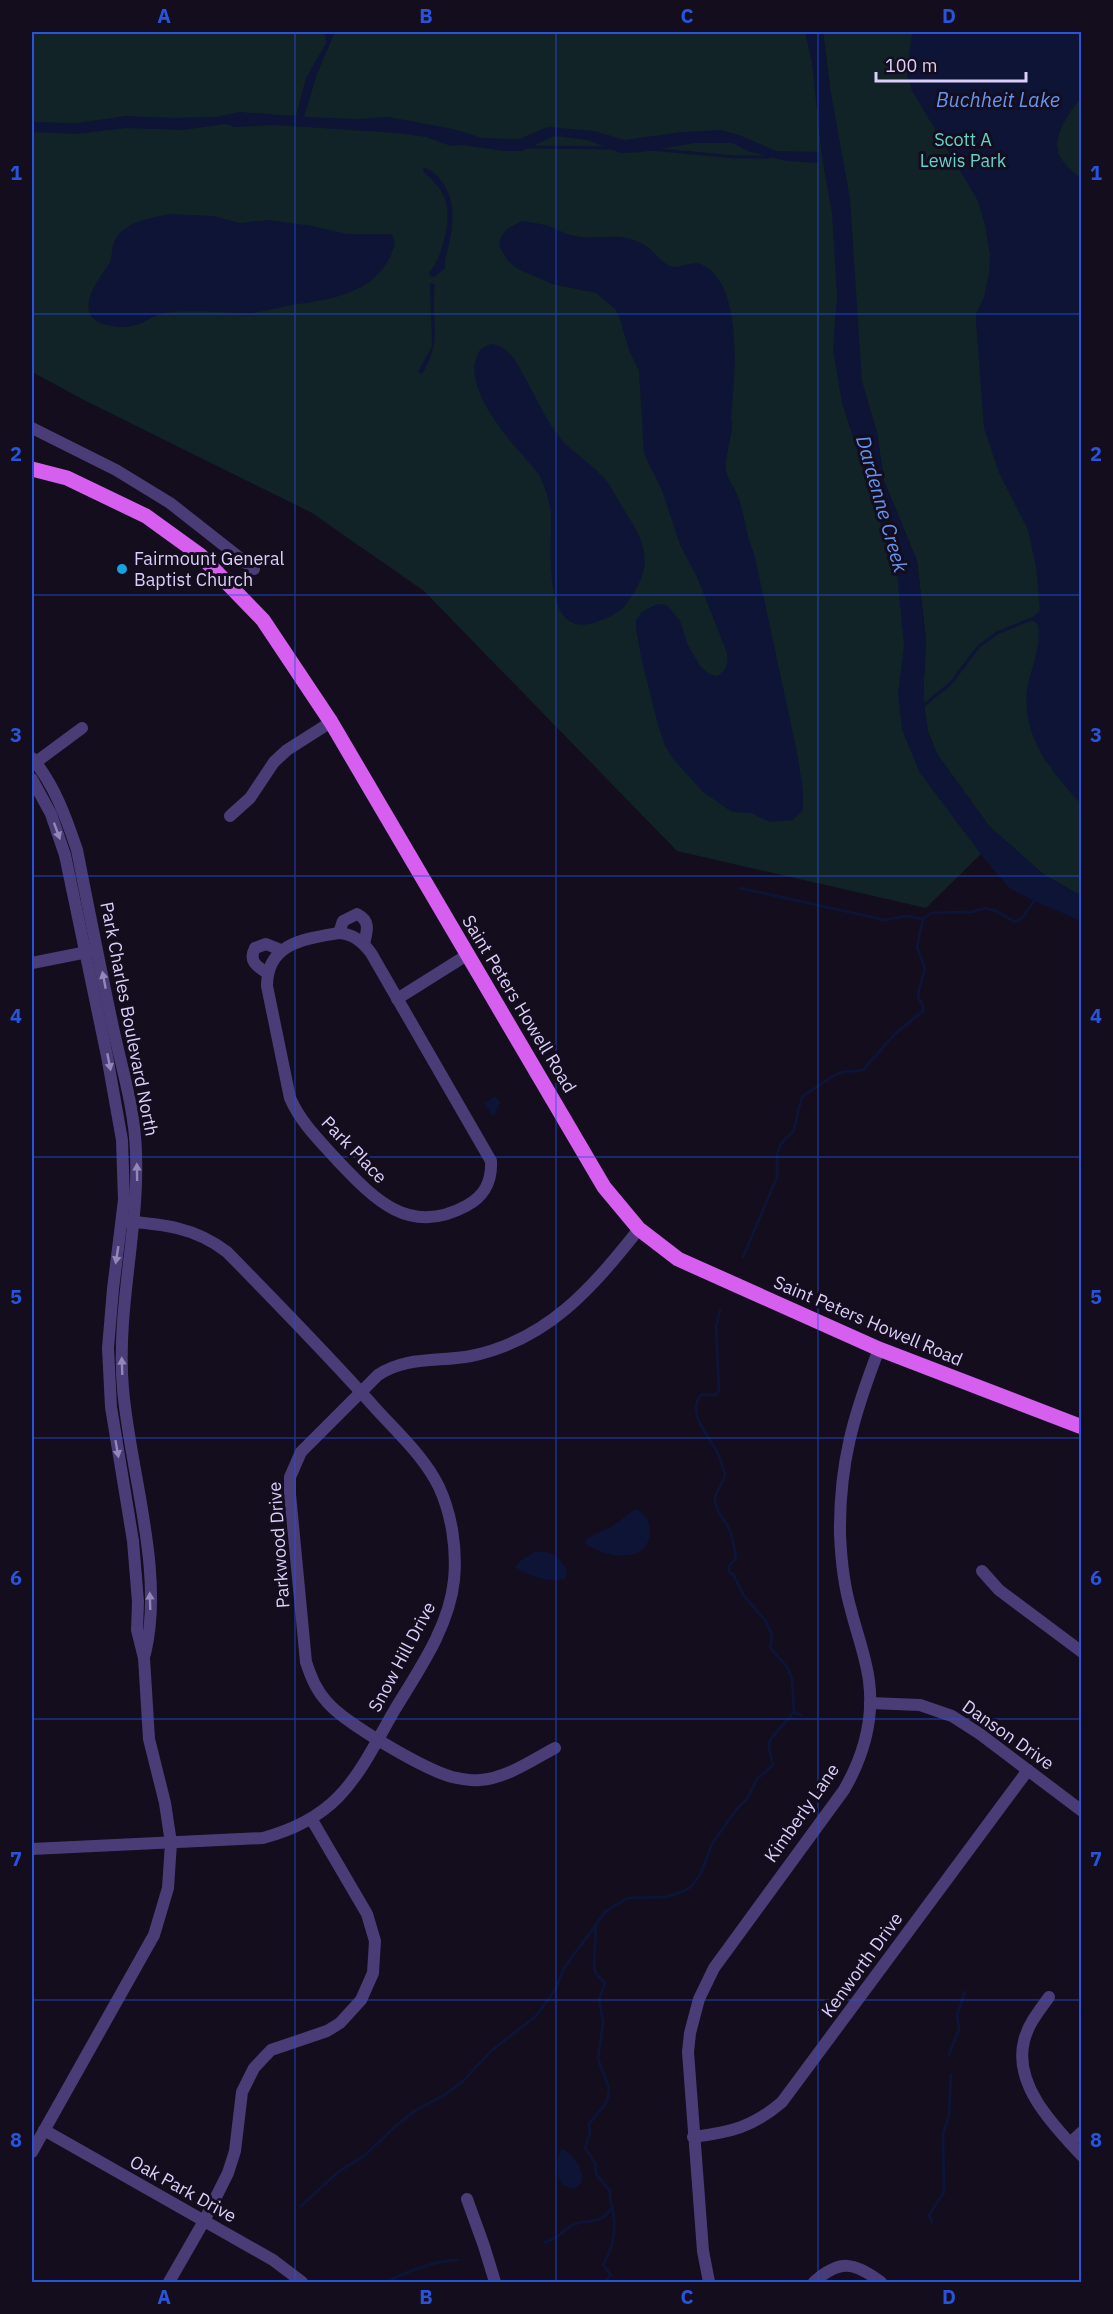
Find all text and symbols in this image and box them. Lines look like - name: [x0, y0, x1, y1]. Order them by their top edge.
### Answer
- text: A: [157, 2, 171, 29]
- text: B: [419, 2, 433, 29]
- text: C: [680, 2, 694, 29]
- text: D: [942, 2, 956, 29]
- scale bar: [876, 45, 1026, 83]
- text: 100 m: [885, 54, 937, 77]
- water label: Buchheit Lake: [936, 86, 1060, 113]
- park label: Scott A Lewis Park: [920, 128, 1007, 172]
- text: 1: [10, 159, 22, 186]
- text: 1: [1090, 159, 1102, 186]
- water label: Dardenne Creek: [850, 432, 915, 576]
- text: 2: [10, 440, 22, 467]
- text: 2: [1090, 440, 1102, 467]
- place label: Fairmount General Baptist Church: [134, 547, 285, 591]
- marker: Fairmount General Baptist Church: [115, 562, 129, 576]
- text: 3: [10, 721, 22, 748]
- text: 3: [1090, 721, 1102, 748]
- one-way arrow: [53, 822, 63, 840]
- street label: Park Charles Boulevard North: [95, 900, 164, 1138]
- street label: Saint Peters Howell Road: [457, 911, 582, 1097]
- one-way arrow: [99, 970, 108, 989]
- text: 4: [10, 1002, 22, 1029]
- text: 4: [1090, 1002, 1102, 1029]
- one-way arrow: [104, 1053, 114, 1071]
- street label: Park Place: [317, 1111, 392, 1188]
- one-way arrow: [132, 1162, 142, 1181]
- one-way arrow: [112, 1246, 121, 1265]
- street label: Saint Peters Howell Road: [770, 1270, 966, 1371]
- text: 5: [10, 1283, 22, 1310]
- text: 5: [1090, 1283, 1102, 1310]
- one-way arrow: [117, 1356, 126, 1375]
- one-way arrow: [113, 1440, 122, 1459]
- street label: Parkwood Drive: [263, 1481, 294, 1609]
- text: 6: [10, 1564, 22, 1591]
- text: 6: [1090, 1564, 1102, 1591]
- one-way arrow: [146, 1591, 155, 1610]
- street label: Snow Hill Drive: [363, 1598, 440, 1716]
- street label: Danson Drive: [958, 1694, 1059, 1775]
- street label: Kimberly Lane: [759, 1759, 844, 1867]
- text: 7: [10, 1845, 22, 1872]
- text: 7: [1090, 1845, 1102, 1872]
- street label: Kenworth Drive: [816, 1908, 907, 2022]
- text: 8: [10, 2126, 22, 2153]
- text: 8: [1090, 2126, 1102, 2153]
- street label: Oak Park Drive: [126, 2150, 241, 2227]
- text: A: [157, 2283, 171, 2310]
- text: B: [419, 2283, 433, 2310]
- text: C: [680, 2283, 694, 2310]
- text: D: [942, 2283, 956, 2310]

